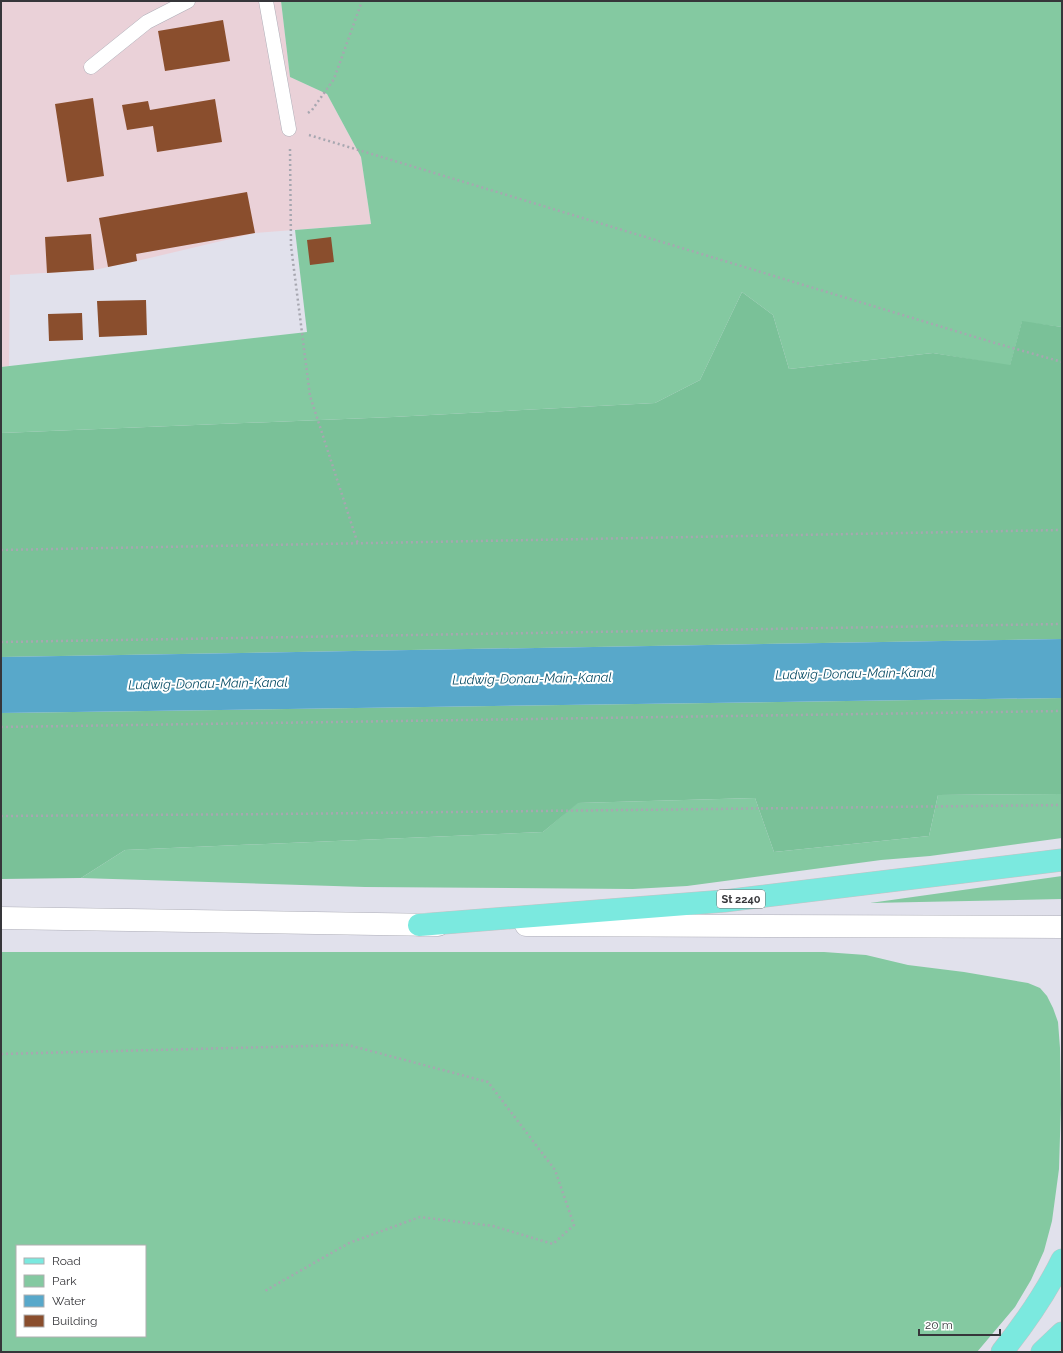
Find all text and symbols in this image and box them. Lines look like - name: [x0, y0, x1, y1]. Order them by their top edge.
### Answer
- water label: Ludwig-Donau-Main-Kanal: [775, 665, 936, 682]
- water label: Ludwig-Donau-Main-Kanal: [452, 670, 613, 687]
- water label: Ludwig-Donau-Main-Kanal: [128, 675, 289, 692]
- road number: St 2240: [717, 890, 765, 908]
- legend: [16, 1245, 146, 1337]
- text: Road: [52, 1254, 81, 1268]
- text: Park: [52, 1274, 77, 1288]
- text: Water: [52, 1294, 86, 1308]
- scale bar: [919, 1311, 1000, 1337]
- text: Building: [52, 1314, 98, 1328]
- text: 20 m: [925, 1318, 953, 1332]

